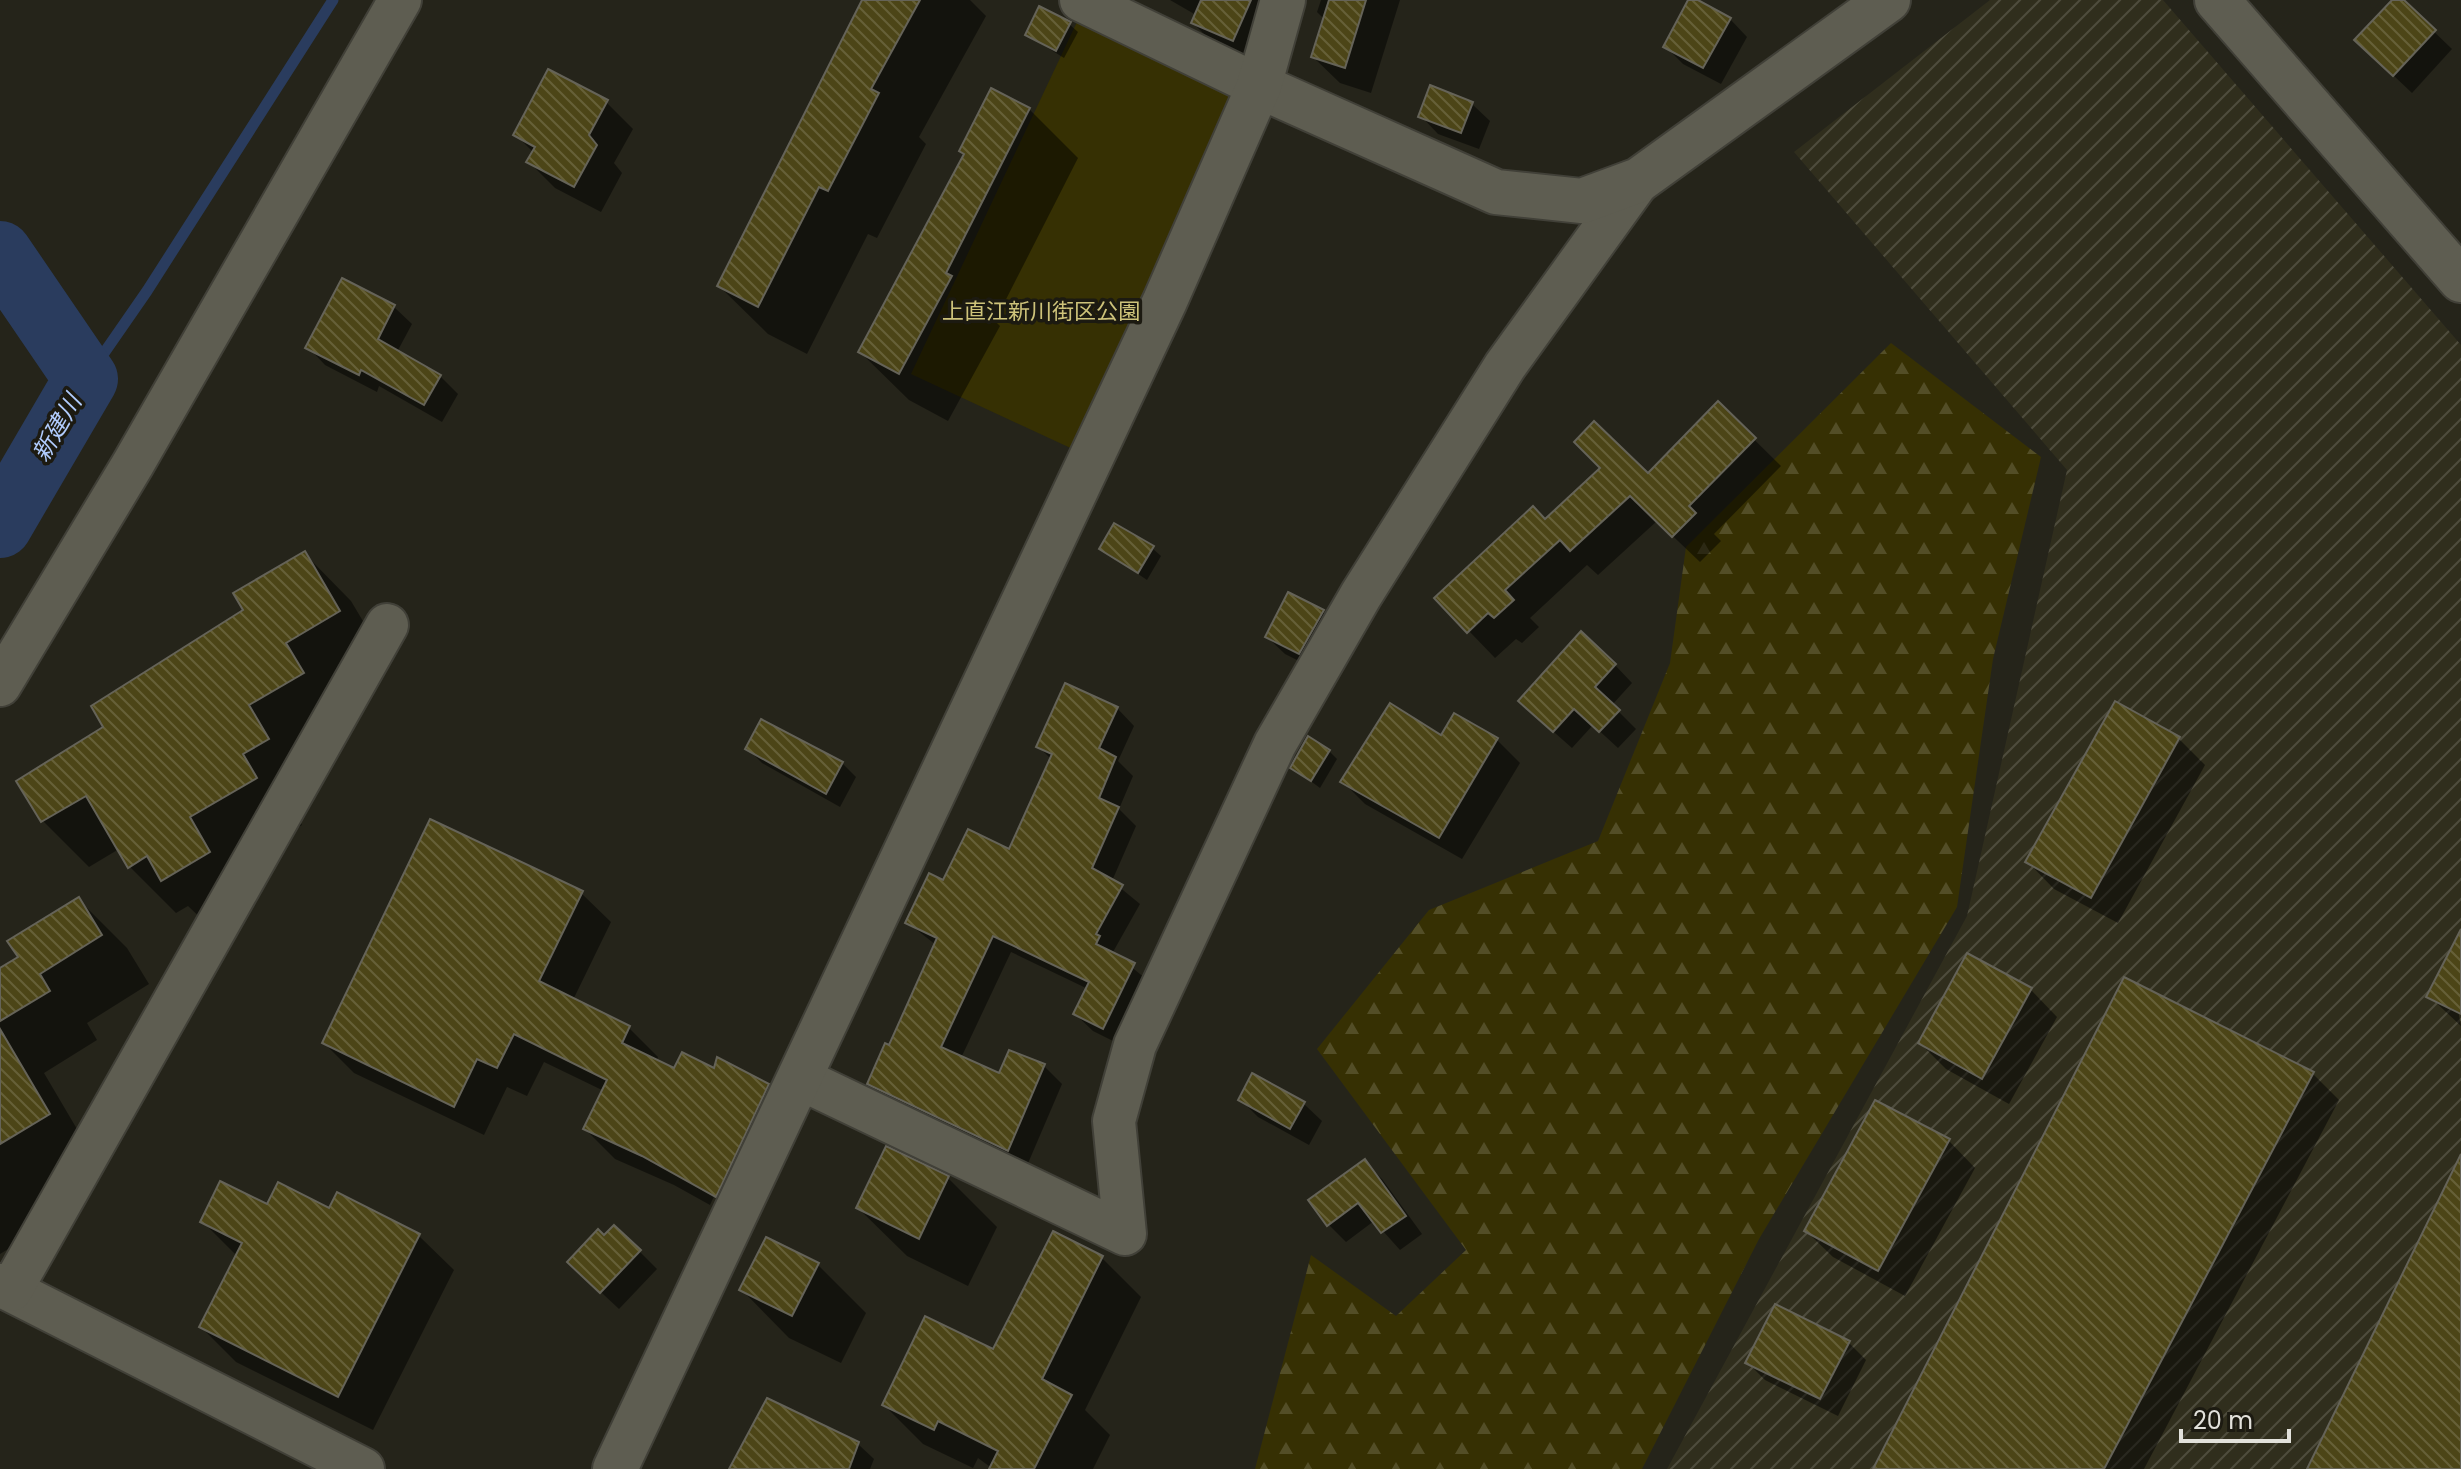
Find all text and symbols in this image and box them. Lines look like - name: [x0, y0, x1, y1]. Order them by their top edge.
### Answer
- park label: 上直江新川街区公園: [942, 296, 1140, 327]
- water label: 新建川: [24, 386, 90, 467]
- scale bar: [2181, 1393, 2289, 1443]
- text: 20 m: [2193, 1404, 2253, 1437]

